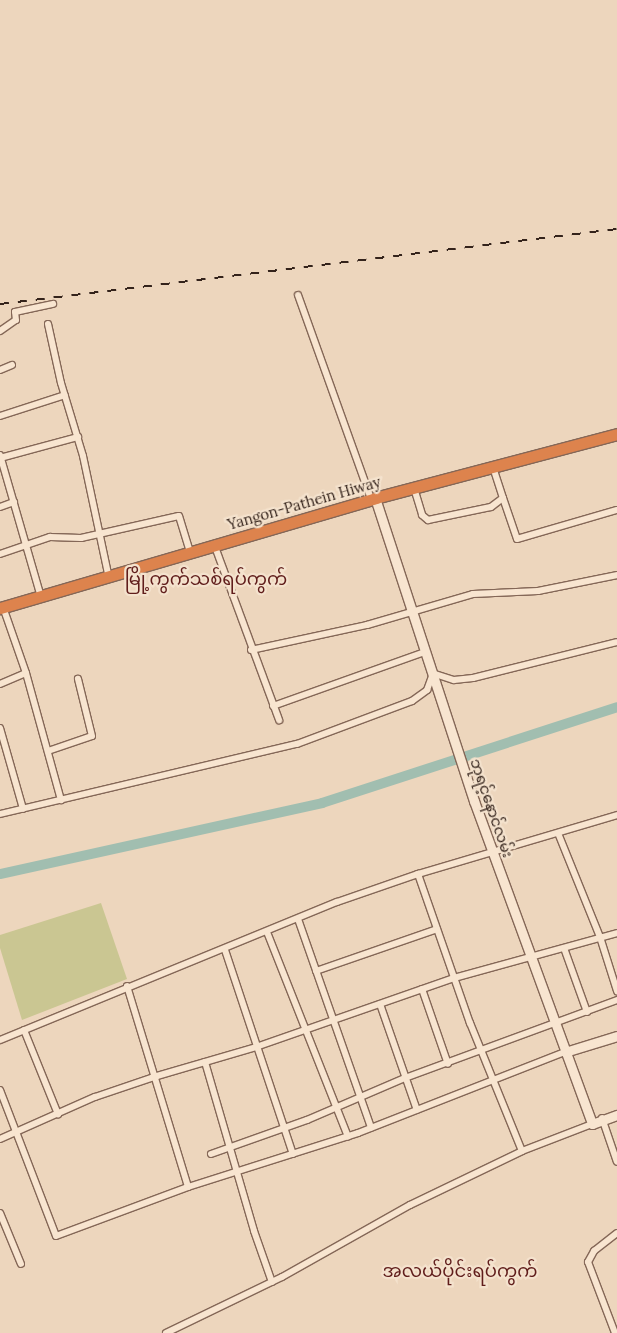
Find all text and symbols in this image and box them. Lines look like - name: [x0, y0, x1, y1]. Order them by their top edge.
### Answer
- street label: Yangon-Pathein Hiway: [225, 472, 383, 534]
- district label: မြို့ကွက်သစ်ရပ်ကွက်: [125, 568, 287, 590]
- street label: ဘုရင့်နောင်လမ်း: [467, 756, 517, 860]
- district label: အလယ်ပိုင်းရပ်ကွက်: [383, 1260, 537, 1282]

